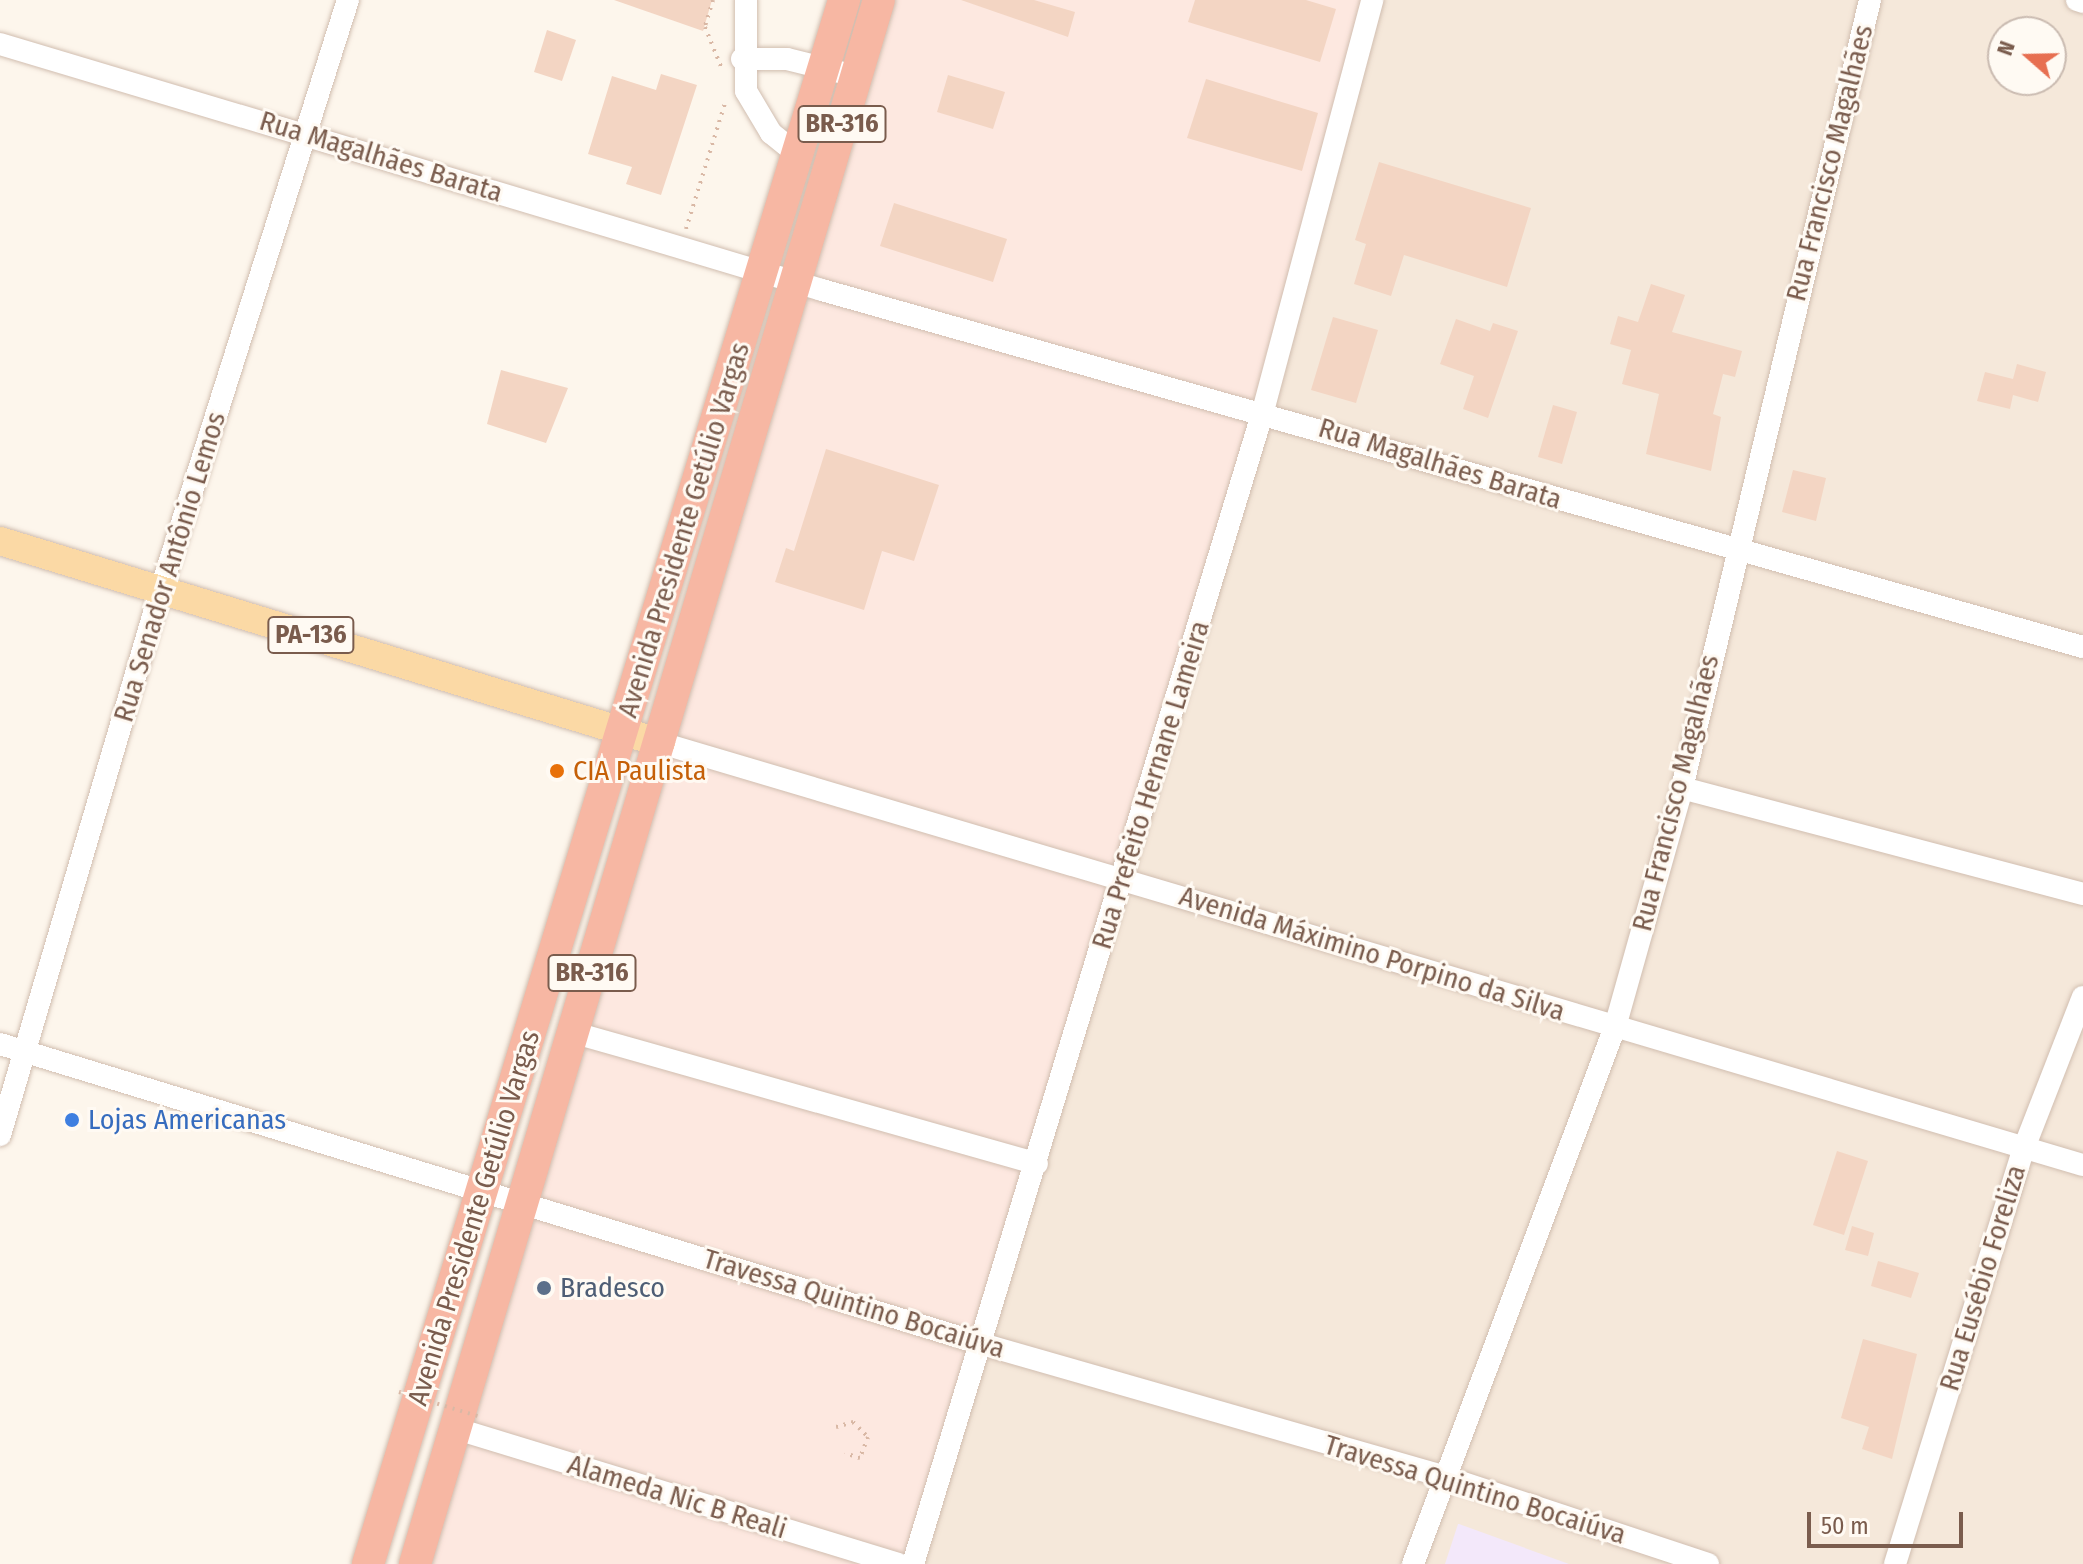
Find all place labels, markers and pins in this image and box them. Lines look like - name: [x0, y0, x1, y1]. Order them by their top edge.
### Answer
- place label: CIA Paulista: [573, 754, 707, 788]
- marker: CIA Paulista: [548, 762, 566, 780]
- place label: Lojas Americanas: [88, 1103, 286, 1137]
- marker: Lojas Americanas: [63, 1111, 81, 1129]
- place label: Bradesco: [560, 1271, 665, 1305]
- marker: Bradesco: [535, 1279, 553, 1297]

